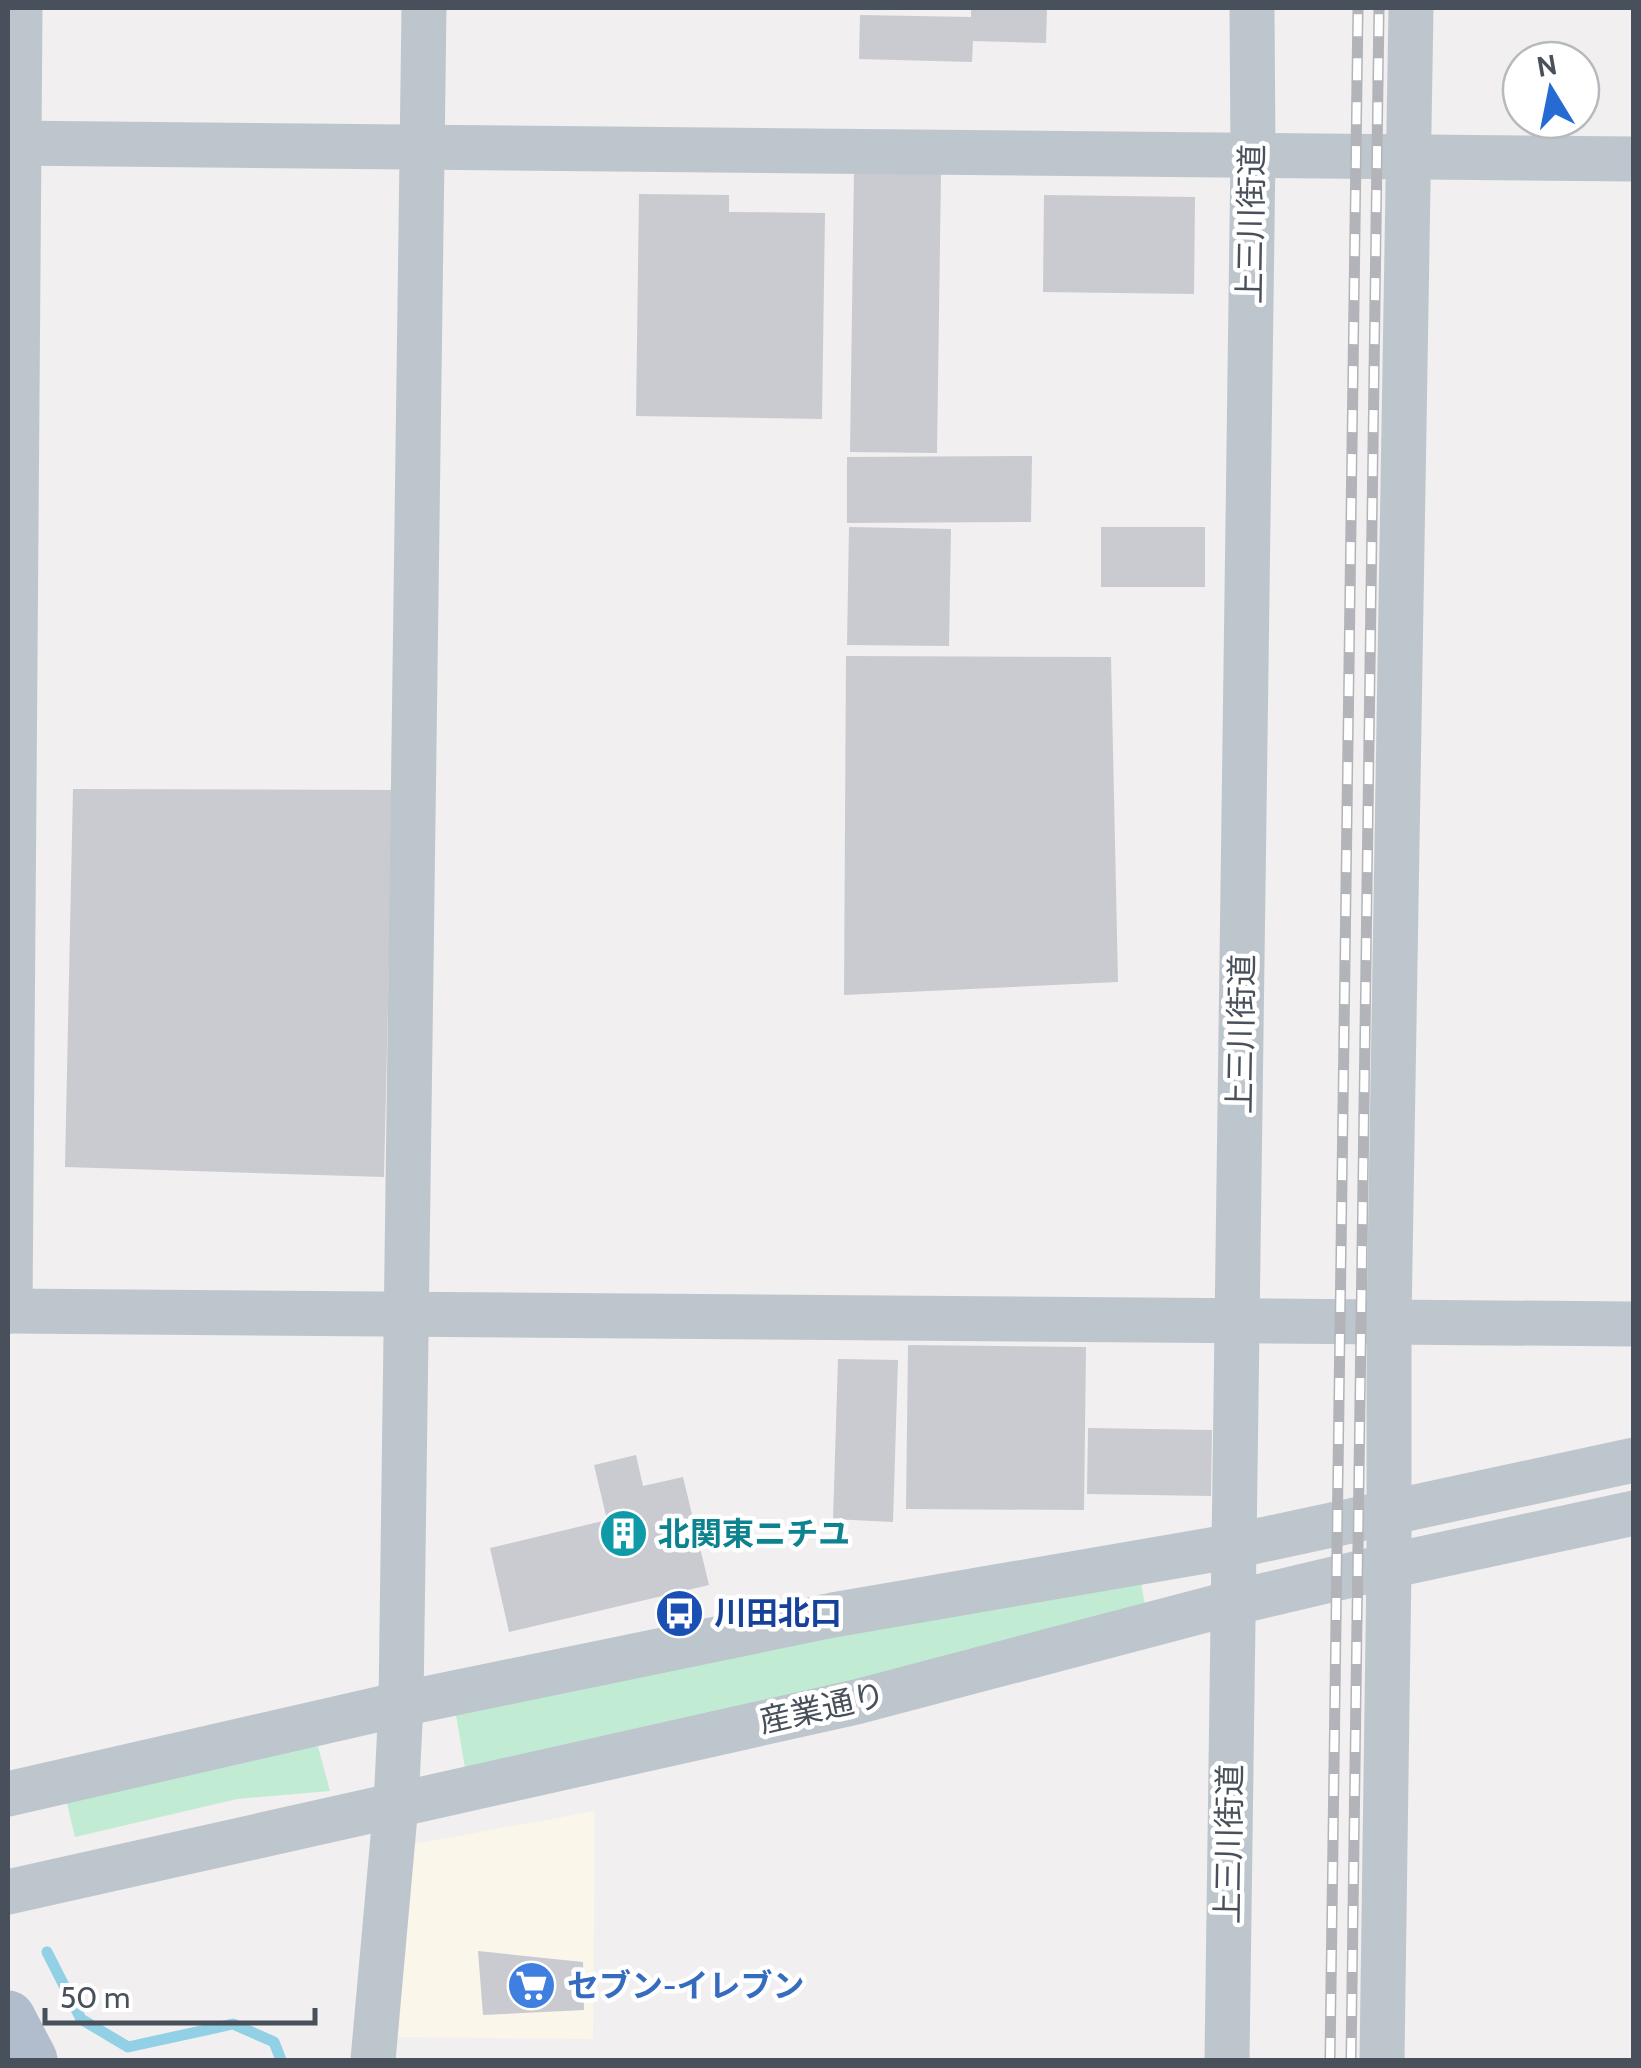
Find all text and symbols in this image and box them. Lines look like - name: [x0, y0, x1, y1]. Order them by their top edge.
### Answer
- north arrow: [1501, 40, 1601, 140]
- text: N: [1534, 47, 1559, 84]
- street label: 上三川街道: [1230, 144, 1271, 304]
- street label: 上三川街道: [1220, 954, 1261, 1114]
- building icon: 北関東ニチユ: [597, 1508, 649, 1560]
- place label: 北関東ニチユ: [658, 1514, 850, 1553]
- bus stop icon: 川田北口: [653, 1587, 705, 1639]
- place label: 川田北口: [714, 1593, 842, 1632]
- street label: 産業通り: [755, 1674, 889, 1741]
- street label: 上三川街道: [1208, 1764, 1249, 1924]
- supermarket icon: セブン-イレブン: [506, 1960, 558, 2012]
- scale bar: [45, 1963, 315, 2025]
- place label: セブン-イレブン: [567, 1966, 804, 2005]
- text: 50 m: [60, 1979, 130, 2016]

